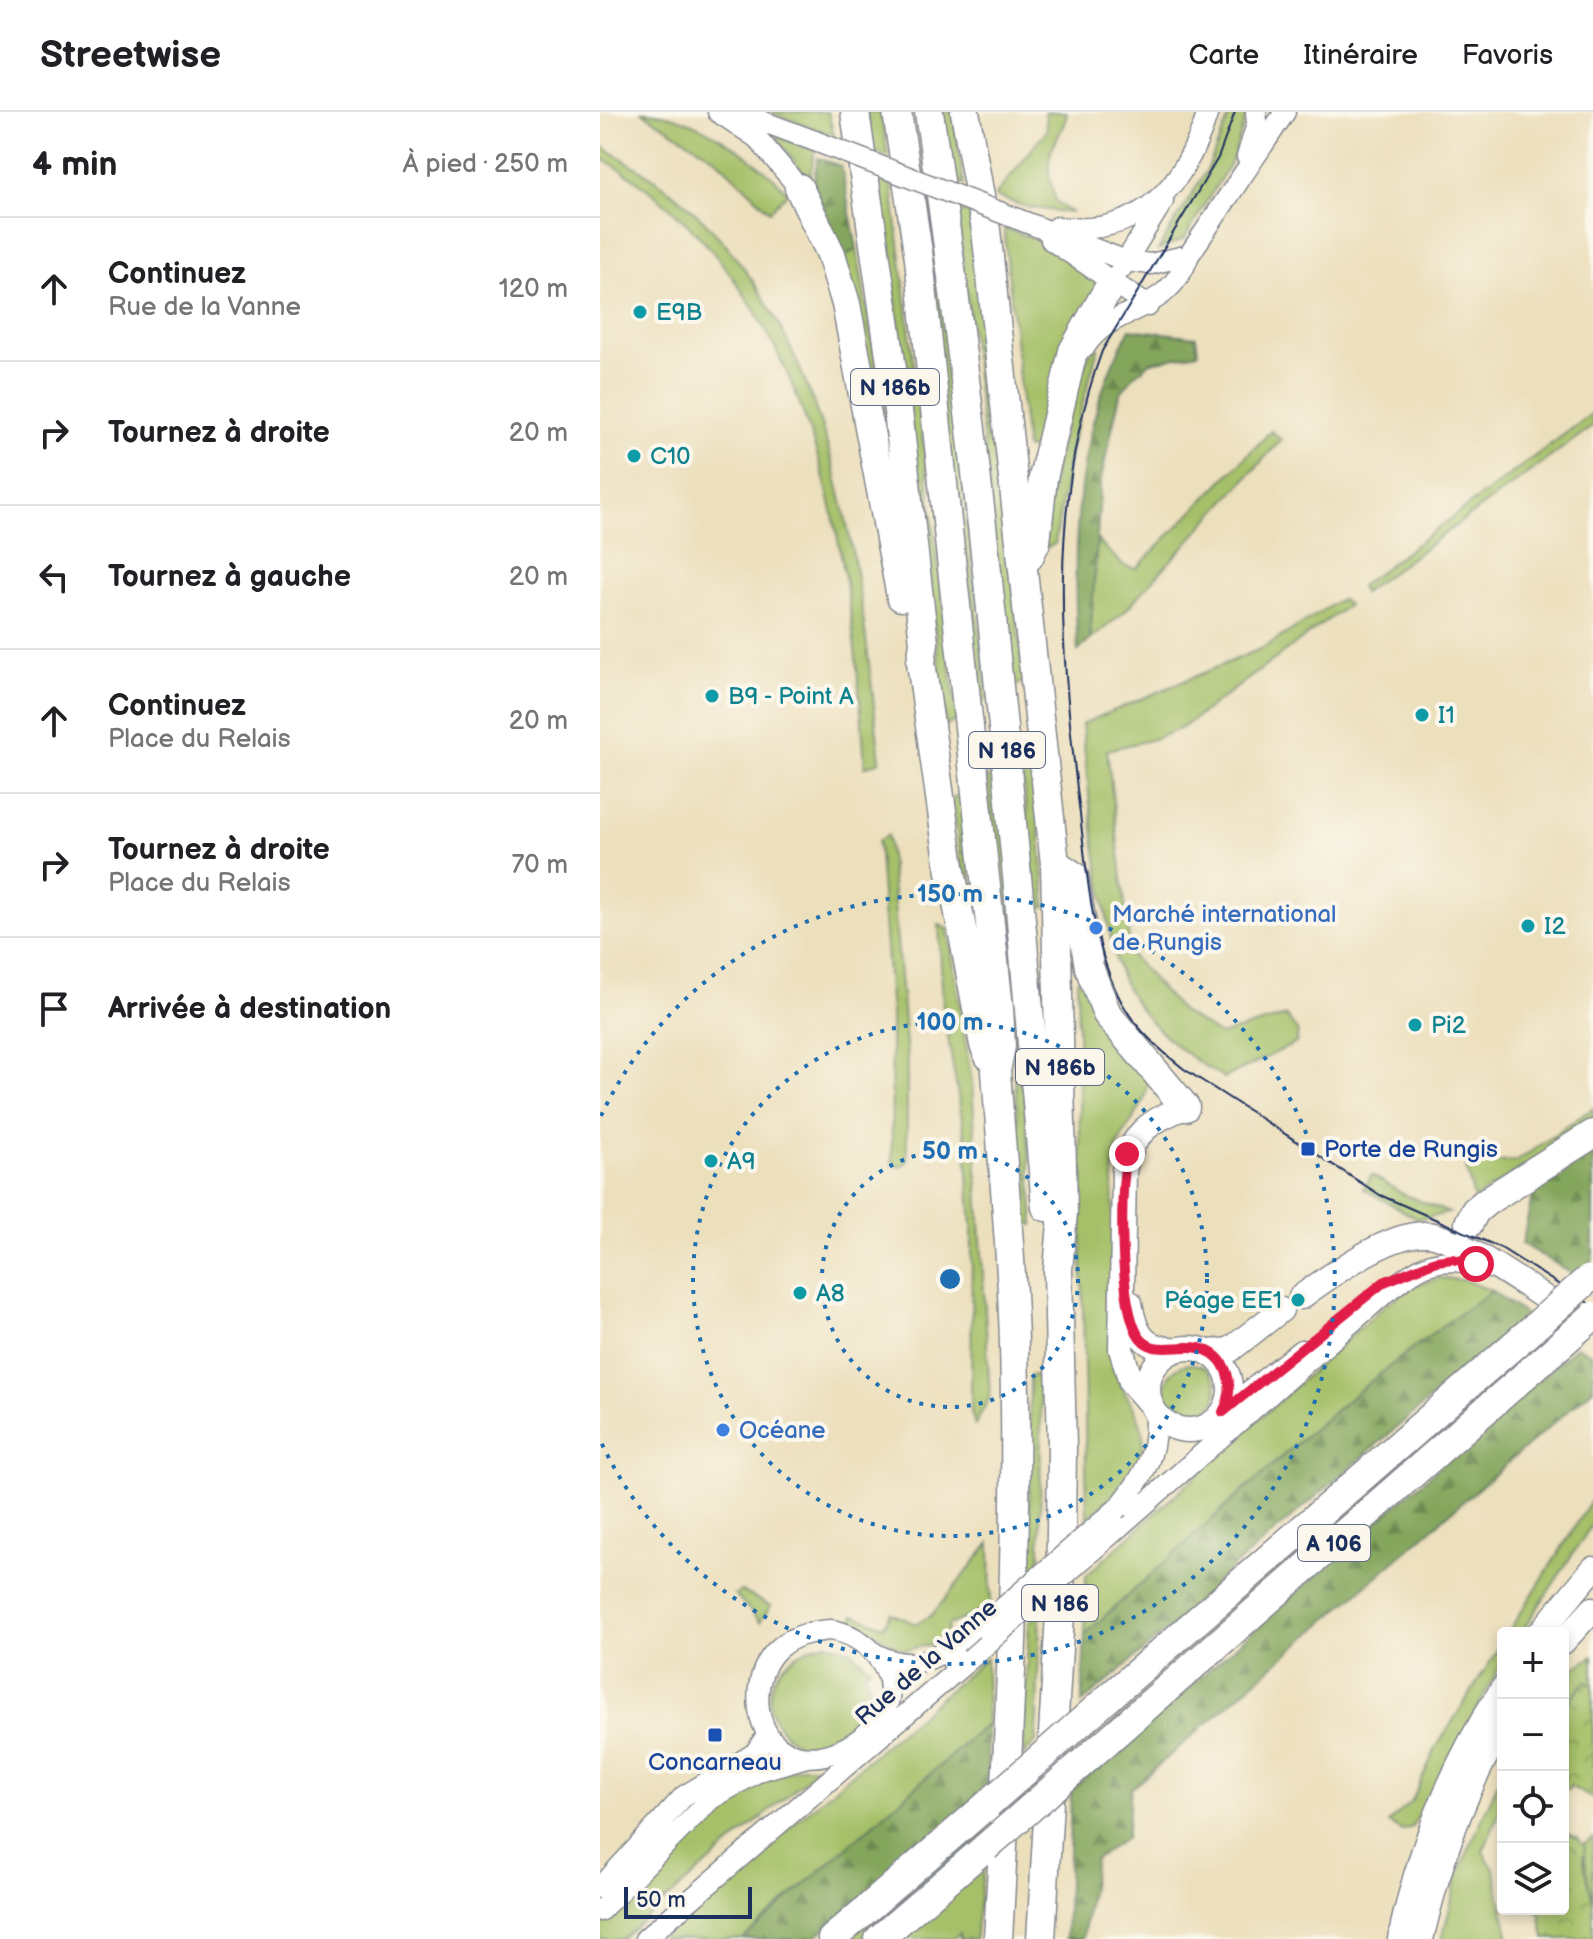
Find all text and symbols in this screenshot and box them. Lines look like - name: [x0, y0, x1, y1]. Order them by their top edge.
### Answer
- text: Streetwise: [40, 33, 221, 78]
- text: Carte: [1189, 39, 1259, 72]
- text: Itinéraire: [1303, 39, 1418, 72]
- text: Favoris: [1462, 39, 1553, 72]
- text: 4 min: [32, 144, 118, 185]
- text: À pied · 250 m: [403, 149, 568, 180]
- text: Continuez: [108, 256, 246, 292]
- icon: ahead: [32, 267, 76, 311]
- text: 120 m: [499, 274, 568, 305]
- text: Rue de la Vanne: [108, 292, 301, 323]
- place label: E9B: [656, 298, 702, 327]
- marker: E9B: [631, 303, 649, 321]
- road number: N 186b: [851, 369, 939, 405]
- icon: right: [32, 411, 76, 455]
- text: Tournez à droite: [108, 415, 330, 451]
- text: 20 m: [509, 418, 568, 449]
- place label: C10: [650, 442, 690, 471]
- marker: C10: [625, 447, 643, 465]
- icon: left: [32, 555, 76, 599]
- text: Tournez à gauche: [108, 559, 351, 595]
- text: 20 m: [509, 562, 568, 593]
- place label: B9 - Point A: [728, 682, 854, 711]
- marker: B9 - Point A: [703, 687, 721, 705]
- text: Continuez: [108, 688, 246, 724]
- icon: ahead: [32, 699, 76, 743]
- place label: I1: [1438, 701, 1455, 730]
- text: 20 m: [509, 706, 568, 737]
- marker: I1: [1413, 706, 1431, 724]
- text: Place du Relais: [108, 724, 291, 755]
- road number: N 186: [969, 732, 1045, 768]
- text: Tournez à droite: [108, 832, 330, 868]
- icon: right: [32, 843, 76, 887]
- text: 70 m: [511, 850, 568, 881]
- text: Place du Relais: [108, 868, 291, 899]
- text: 150 m: [917, 880, 983, 909]
- place label: Marché international de Rungis: [1112, 900, 1336, 957]
- place label: I2: [1544, 912, 1566, 941]
- marker: I2: [1519, 917, 1537, 935]
- marker: Marché international de Rungis: [1087, 919, 1105, 937]
- icon: arrive: [32, 987, 76, 1031]
- text: Arrivée à destination: [108, 991, 391, 1027]
- text: 100 m: [917, 1008, 983, 1037]
- place label: Pi2: [1431, 1011, 1466, 1040]
- marker: Pi2: [1406, 1016, 1424, 1034]
- road number: N 186b: [1016, 1049, 1104, 1085]
- place label: Porte de Rungis: [1324, 1135, 1498, 1164]
- route end: [1109, 1136, 1145, 1172]
- text: 50 m: [922, 1137, 978, 1166]
- marker: Porte de Rungis: [1299, 1140, 1317, 1158]
- place label: A9: [727, 1147, 756, 1176]
- marker: A9: [702, 1152, 720, 1170]
- route start: [1458, 1246, 1494, 1282]
- centre of rings: [936, 1265, 964, 1293]
- place label: A8: [816, 1279, 845, 1308]
- marker: A8: [791, 1284, 809, 1302]
- place label: Péage EE1: [1164, 1286, 1282, 1315]
- marker: Péage EE1: [1289, 1291, 1307, 1309]
- place label: Océane: [739, 1416, 826, 1445]
- marker: Océane: [714, 1421, 732, 1439]
- road number: A 106: [1298, 1525, 1370, 1561]
- road number: N 186: [1022, 1585, 1098, 1621]
- street label: Rue de la Vanne: [850, 1593, 1003, 1732]
- map controls: [1497, 1627, 1569, 1915]
- button: +: [1497, 1627, 1569, 1699]
- button: −: [1497, 1699, 1569, 1771]
- marker: Concarneau: [706, 1726, 724, 1744]
- place label: Concarneau: [648, 1748, 782, 1777]
- button: locate: [1497, 1771, 1569, 1843]
- button: layers: [1497, 1843, 1569, 1915]
- scale bar: [624, 1883, 752, 1919]
- text: 50 m: [636, 1887, 686, 1914]

